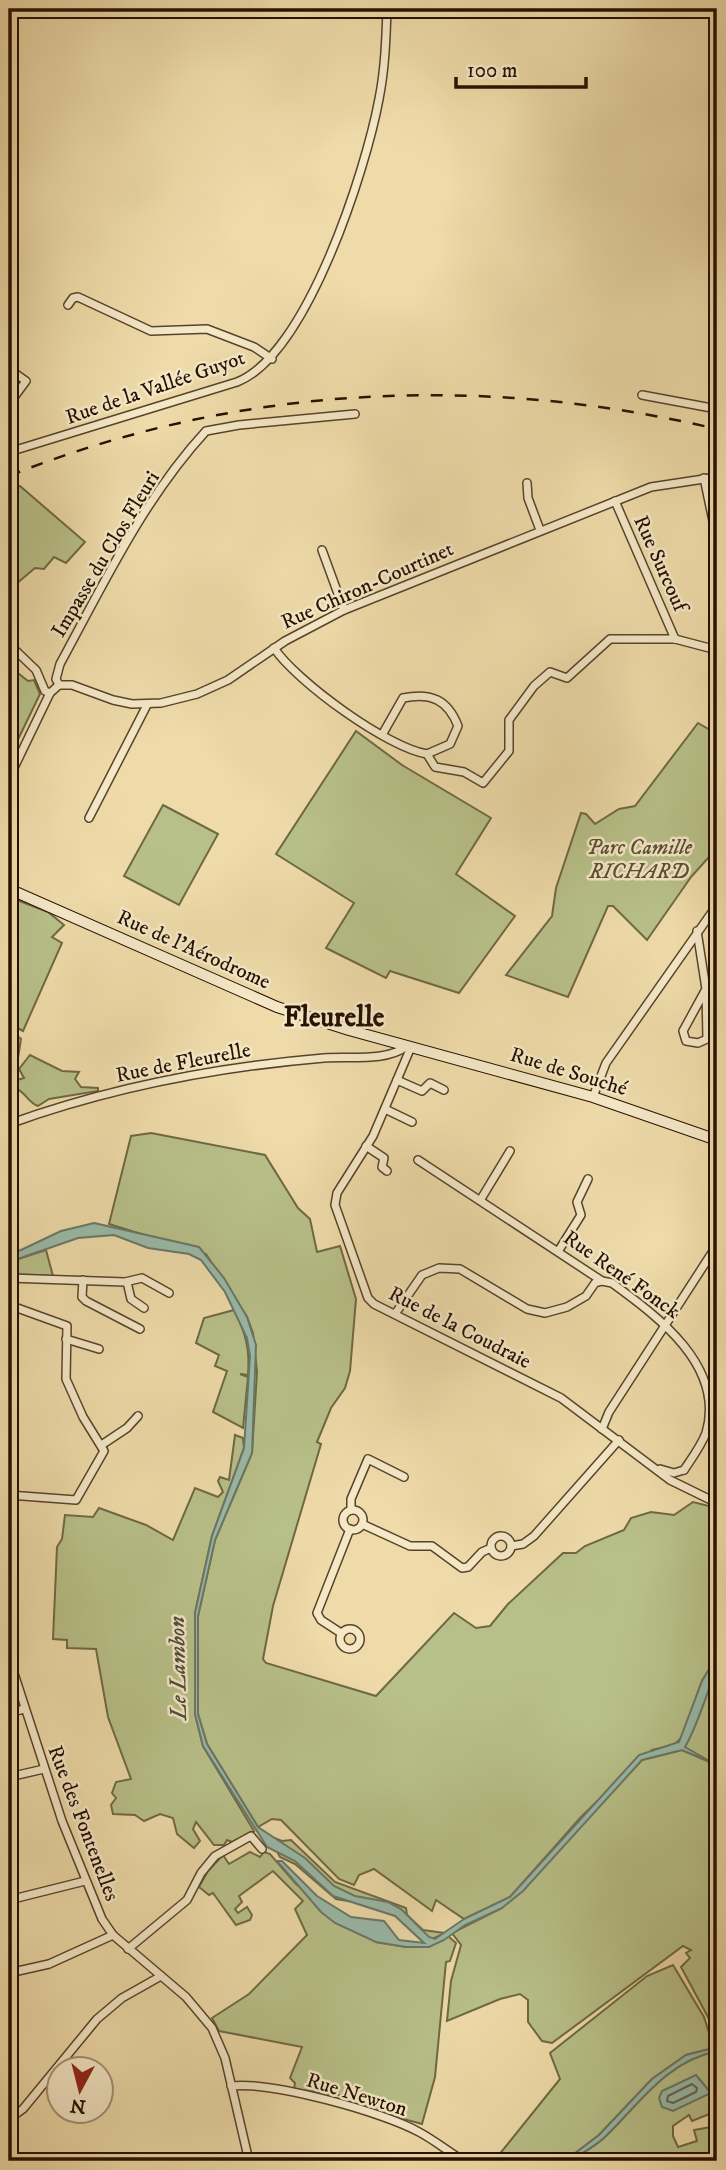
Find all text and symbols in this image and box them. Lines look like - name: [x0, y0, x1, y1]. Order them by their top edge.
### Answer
- scale bar: [456, 46, 586, 90]
- text: 100 m: [467, 58, 518, 84]
- street label: Rue de la Vallée Guyot: [62, 345, 249, 431]
- street label: Impasse du Clos Fleuri: [46, 467, 166, 642]
- street label: Rue Surcouf: [627, 511, 694, 618]
- street label: Rue Chiron-Courtinet: [277, 536, 458, 636]
- park label: Parc Camille RICHARD: [586, 835, 693, 885]
- street label: Rue de l'Aérodrome: [113, 904, 275, 995]
- district label: Fleurelle: [284, 1000, 385, 1035]
- street label: Rue de Fleurelle: [114, 1037, 253, 1089]
- street label: Rue de Souché: [507, 1042, 631, 1102]
- street label: Rue René Fonck: [558, 1225, 685, 1325]
- street label: Rue de la Coudraie: [384, 1281, 535, 1375]
- water label: Le Lambon: [163, 1616, 194, 1722]
- street label: Rue des Fontenelles: [41, 1742, 125, 1905]
- north arrow: [46, 2054, 116, 2124]
- street label: Rue Newton: [303, 2067, 410, 2123]
- text: N: [69, 2093, 87, 2118]

